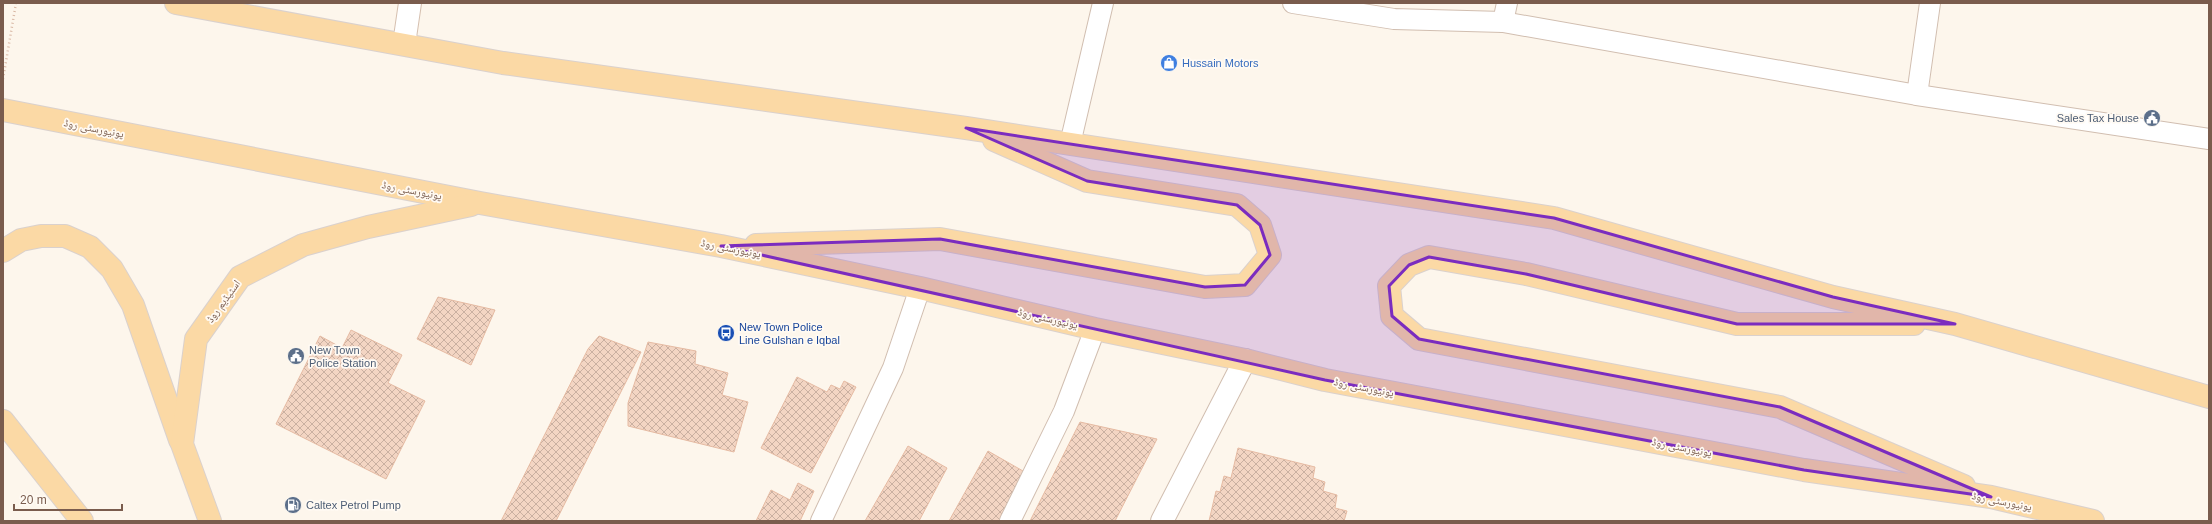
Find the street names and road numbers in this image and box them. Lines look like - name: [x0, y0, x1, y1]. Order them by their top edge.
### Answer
- street label: یونیورسٹی روڈ: [63, 116, 126, 141]
- street label: یونیورسٹی روڈ: [381, 178, 444, 203]
- street label: یونیورسٹی روڈ: [700, 236, 763, 261]
- street label: اسٹیڈیم روڈ: [204, 277, 244, 326]
- street label: یونیورسٹی روڈ: [1017, 305, 1080, 332]
- street label: یونیورسٹی روڈ: [1333, 375, 1396, 400]
- street label: یونیورسٹی روڈ: [1651, 435, 1714, 460]
- street label: یونیورسٹی روڈ: [1971, 489, 2034, 514]

